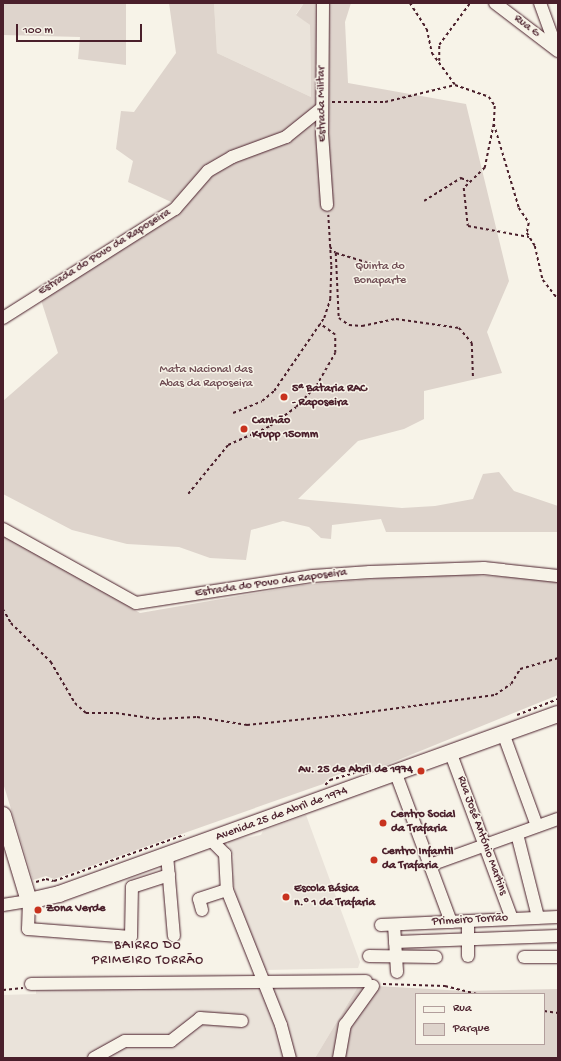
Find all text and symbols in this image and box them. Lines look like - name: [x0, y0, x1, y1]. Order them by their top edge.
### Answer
- street label: Rua G: [510, 13, 542, 41]
- scale bar: [18, 16, 144, 42]
- text: 100 m: [23, 24, 53, 38]
- street label: Estrada Militar: [315, 66, 331, 142]
- street label: Estrada do Povo da Raposeira: [36, 206, 174, 300]
- park label: Quinta do Bonaparte: [354, 261, 406, 289]
- park label: Mata Nacional das Abas da Raposeira: [159, 364, 253, 392]
- place label: 5ª Bataria RAC - Raposeira: [292, 383, 367, 411]
- marker: 5ª Bataria RAC - Raposeira: [279, 392, 289, 402]
- place label: Canhão Krupp 150mm: [252, 415, 318, 443]
- marker: Canhão Krupp 150mm: [239, 424, 249, 434]
- street label: Estrada do Povo da Raposeira: [194, 566, 348, 602]
- place label: Av. 25 de Abril de 1974: [298, 764, 413, 778]
- marker: Av. 25 de Abril de 1974: [416, 766, 426, 776]
- street label: Rua José António Martins: [453, 775, 509, 897]
- street label: Avenida 25 de Abril de 1974: [214, 784, 350, 846]
- place label: Centro Social da Trafaria: [391, 809, 455, 837]
- marker: Centro Social da Trafaria: [378, 818, 388, 828]
- place label: Centro Infantil da Trafaria: [382, 846, 453, 874]
- marker: Centro Infantil da Trafaria: [369, 855, 379, 865]
- place label: Escola Básica n.º 1 da Trafaria: [294, 883, 375, 911]
- marker: Escola Básica n.º 1 da Trafaria: [281, 892, 291, 902]
- place label: Zona Verde: [46, 903, 106, 917]
- marker: Zona Verde: [33, 905, 43, 915]
- street label: Primeiro Torrão: [432, 912, 508, 930]
- district label: BAIRRO DO PRIMEIRO TORRÃO: [92, 939, 204, 970]
- legend: [415, 993, 545, 1045]
- text: Rua: [453, 1002, 472, 1016]
- text: Parque: [453, 1022, 490, 1036]

